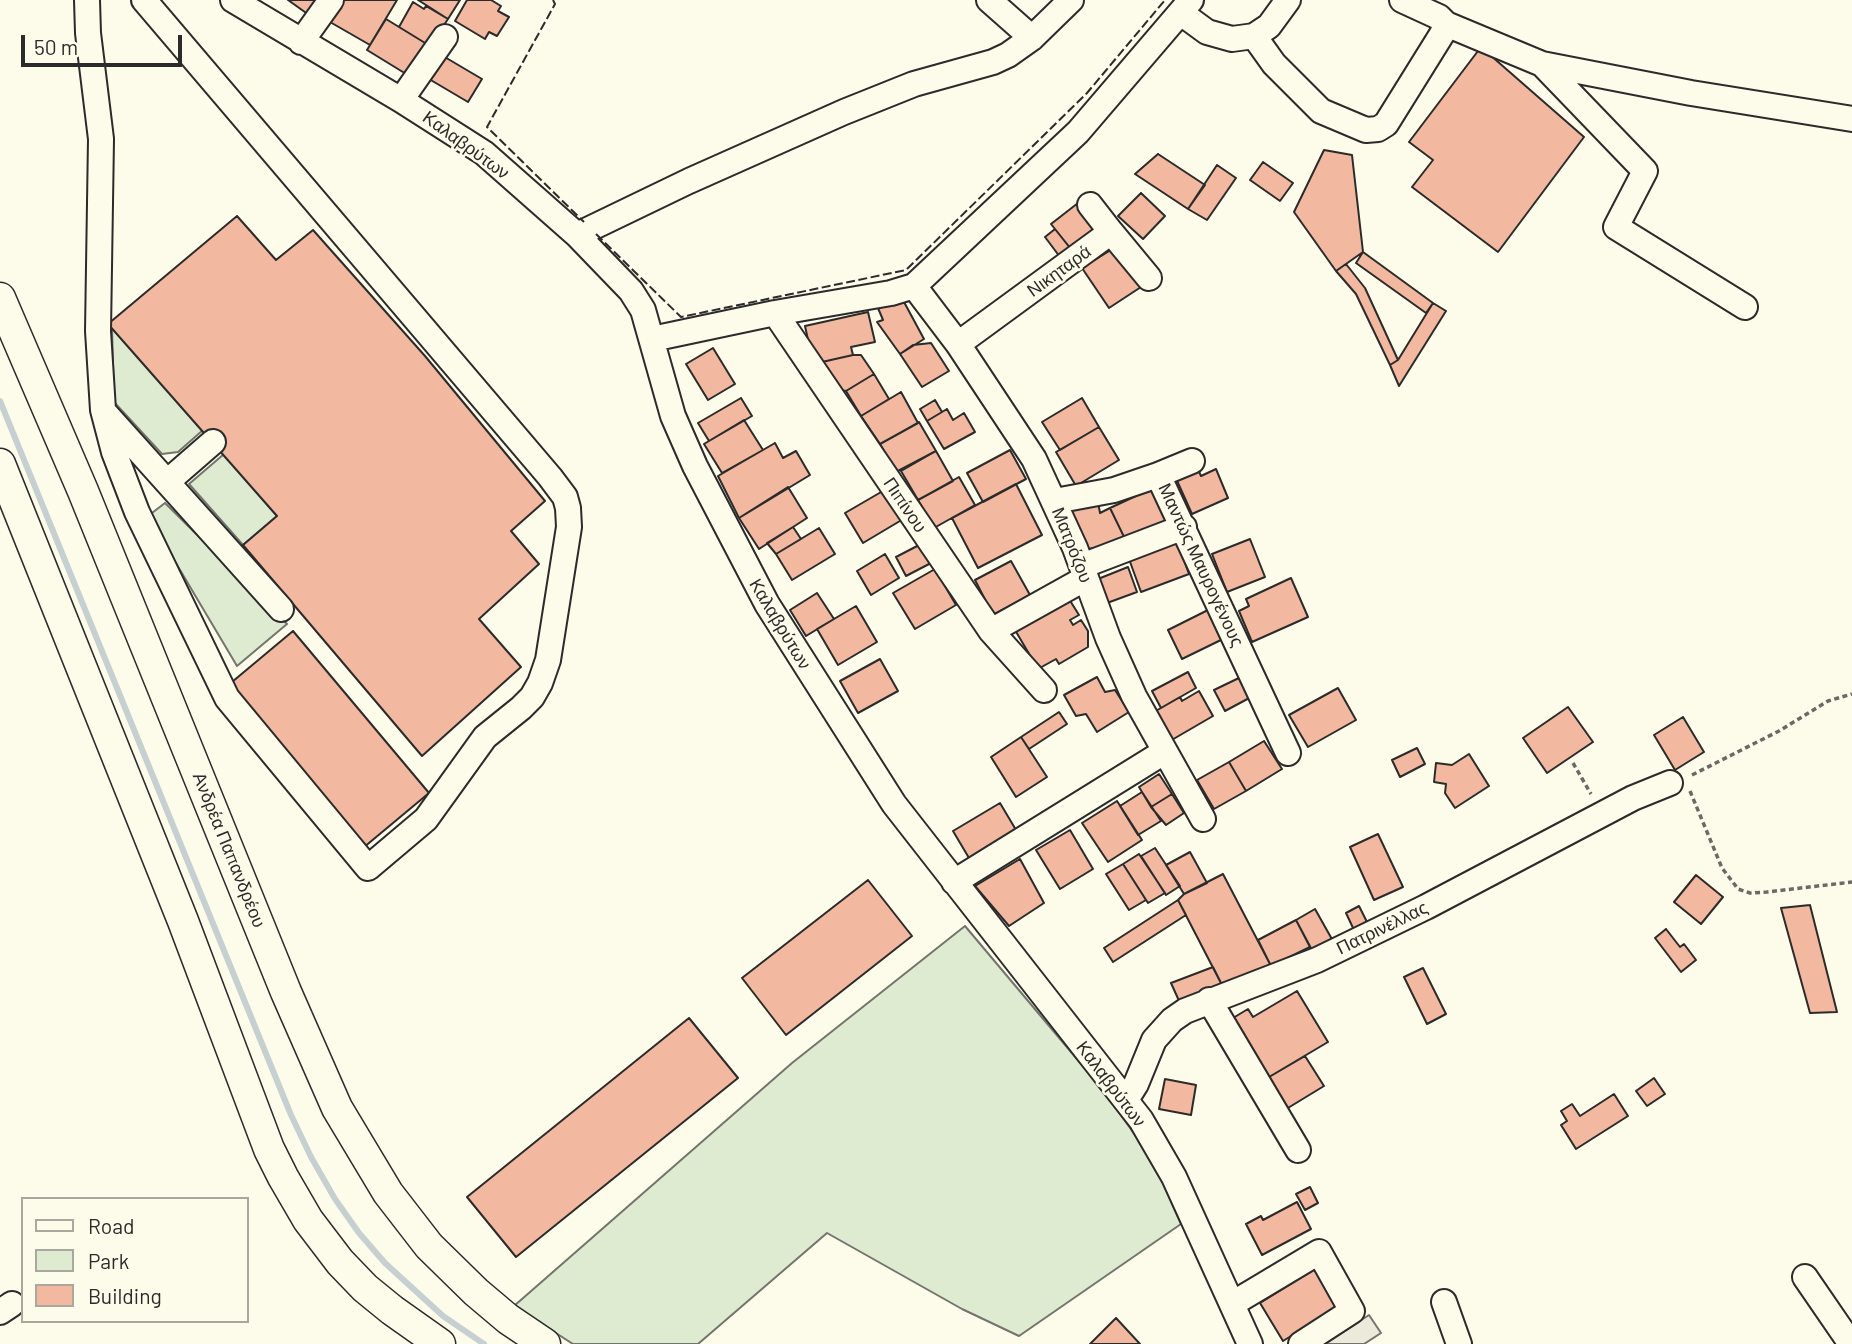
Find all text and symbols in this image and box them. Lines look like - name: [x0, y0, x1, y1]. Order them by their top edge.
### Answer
- scale bar: [24, 21, 186, 65]
- text: 50 m: [34, 34, 78, 59]
- street label: Καλαβρύτων: [419, 106, 513, 184]
- street label: Νικηταρά: [1023, 241, 1095, 301]
- street label: Πιπίνου: [879, 473, 931, 537]
- street label: Μαντώς Μαυρογένους: [1154, 480, 1248, 650]
- street label: Ματρόζου: [1047, 504, 1097, 586]
- street label: Καλαβρύτων: [745, 575, 815, 673]
- street label: Ανδρέα Παπανδρέου: [188, 769, 270, 931]
- street label: Πατρινέλλας: [1333, 897, 1431, 959]
- street label: Καλαβρύτων: [1072, 1037, 1150, 1131]
- legend: [21, 1197, 248, 1323]
- text: Road: [88, 1213, 134, 1238]
- text: Park: [88, 1248, 129, 1273]
- text: Building: [88, 1283, 162, 1308]

